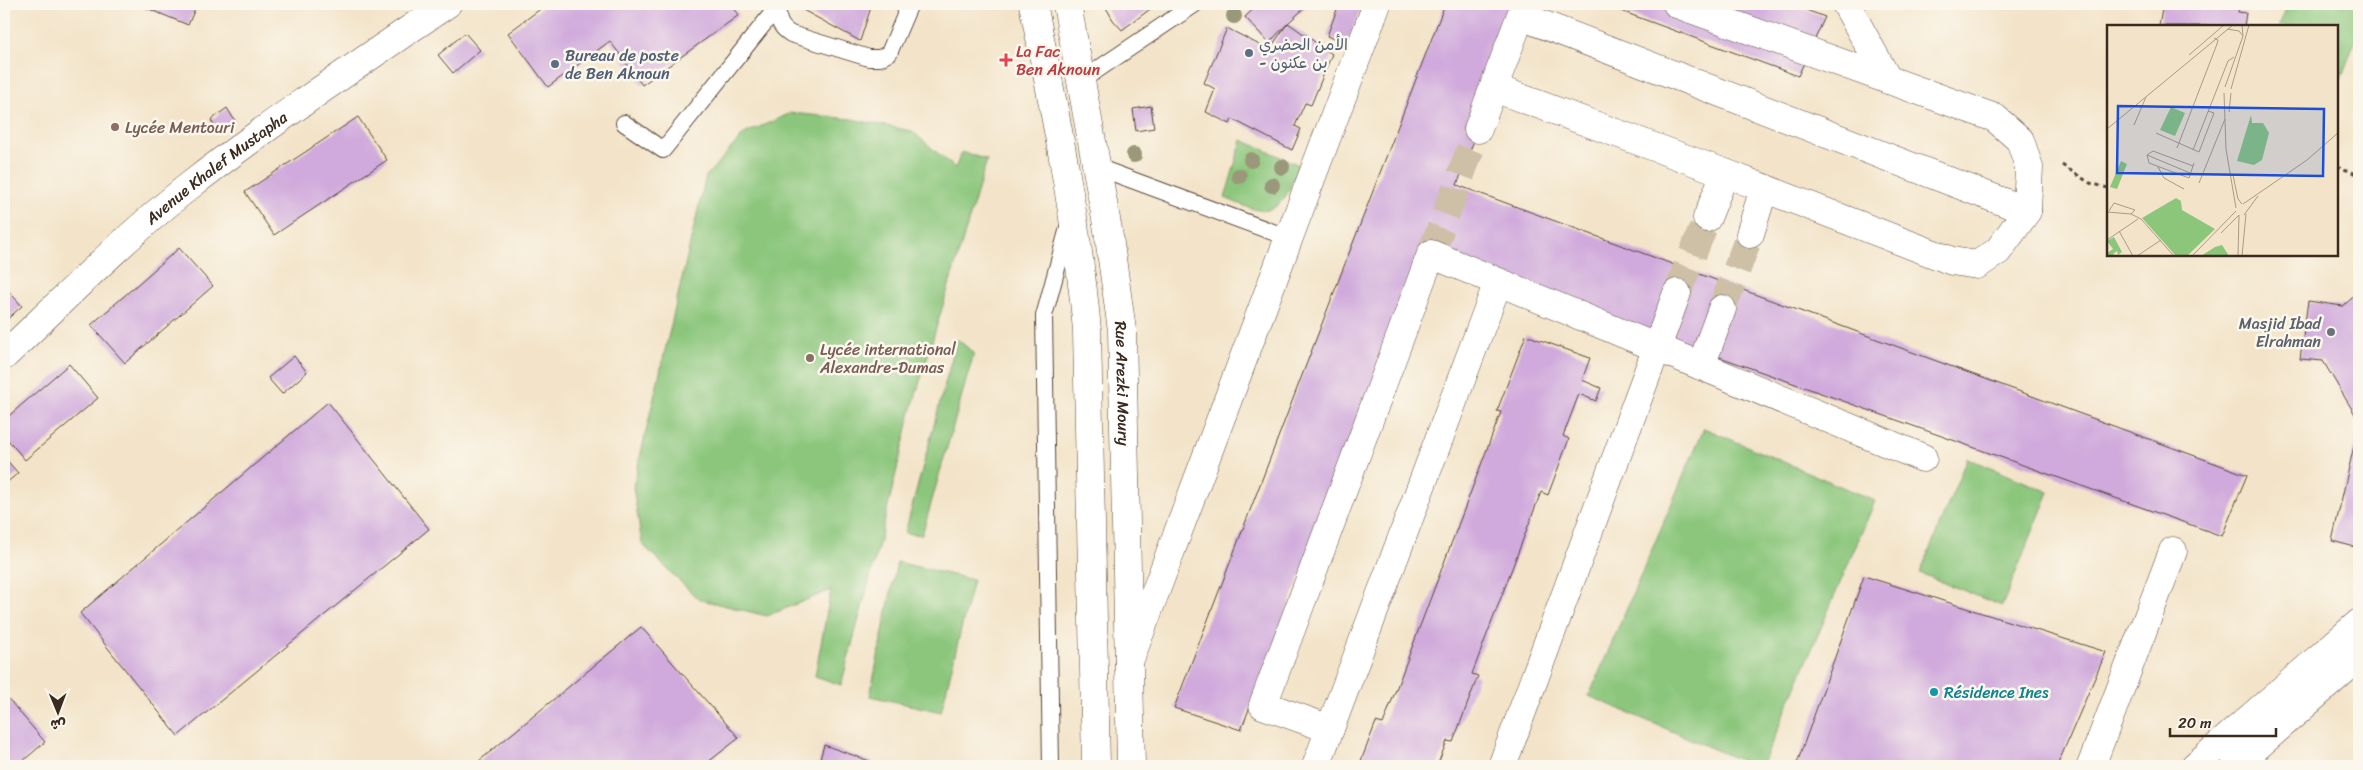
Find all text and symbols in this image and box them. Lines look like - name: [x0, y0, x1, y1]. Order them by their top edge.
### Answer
- inset map: [2107, 25, 2338, 256]
- place label: الأمن الحضري - بن عكنون: [1259, 30, 1348, 77]
- place label: La Fac Ben Aknoun: [1016, 37, 1100, 84]
- place label: Bureau de poste de Ben Aknoun: [565, 41, 679, 88]
- marker: الأمن الحضري - بن عكنون: [1243, 47, 1255, 59]
- marker: La Fac Ben Aknoun: [1000, 54, 1012, 66]
- marker: Bureau de poste de Ben Aknoun: [549, 58, 561, 70]
- street label: Avenue Khalef Mustapha: [138, 103, 294, 233]
- place label: Lycée Mentouri: [125, 113, 235, 142]
- marker: Lycée Mentouri: [109, 121, 121, 133]
- place label: Masjid Ibad Elrahman: [2239, 309, 2323, 356]
- street label: Rue Arezki Moury: [1106, 319, 1138, 447]
- marker: Masjid Ibad Elrahman: [2325, 326, 2337, 338]
- place label: Lycée international Alexandre-Dumas: [819, 335, 956, 382]
- marker: Lycée international Alexandre-Dumas: [804, 352, 816, 364]
- place label: Résidence Ines: [1944, 678, 2049, 707]
- marker: Résidence Ines: [1928, 686, 1940, 698]
- north arrow: [32, 688, 82, 738]
- scale bar: [2170, 705, 2277, 737]
- text: 20 m: [2178, 710, 2212, 736]
- text: ش: [50, 712, 66, 737]

